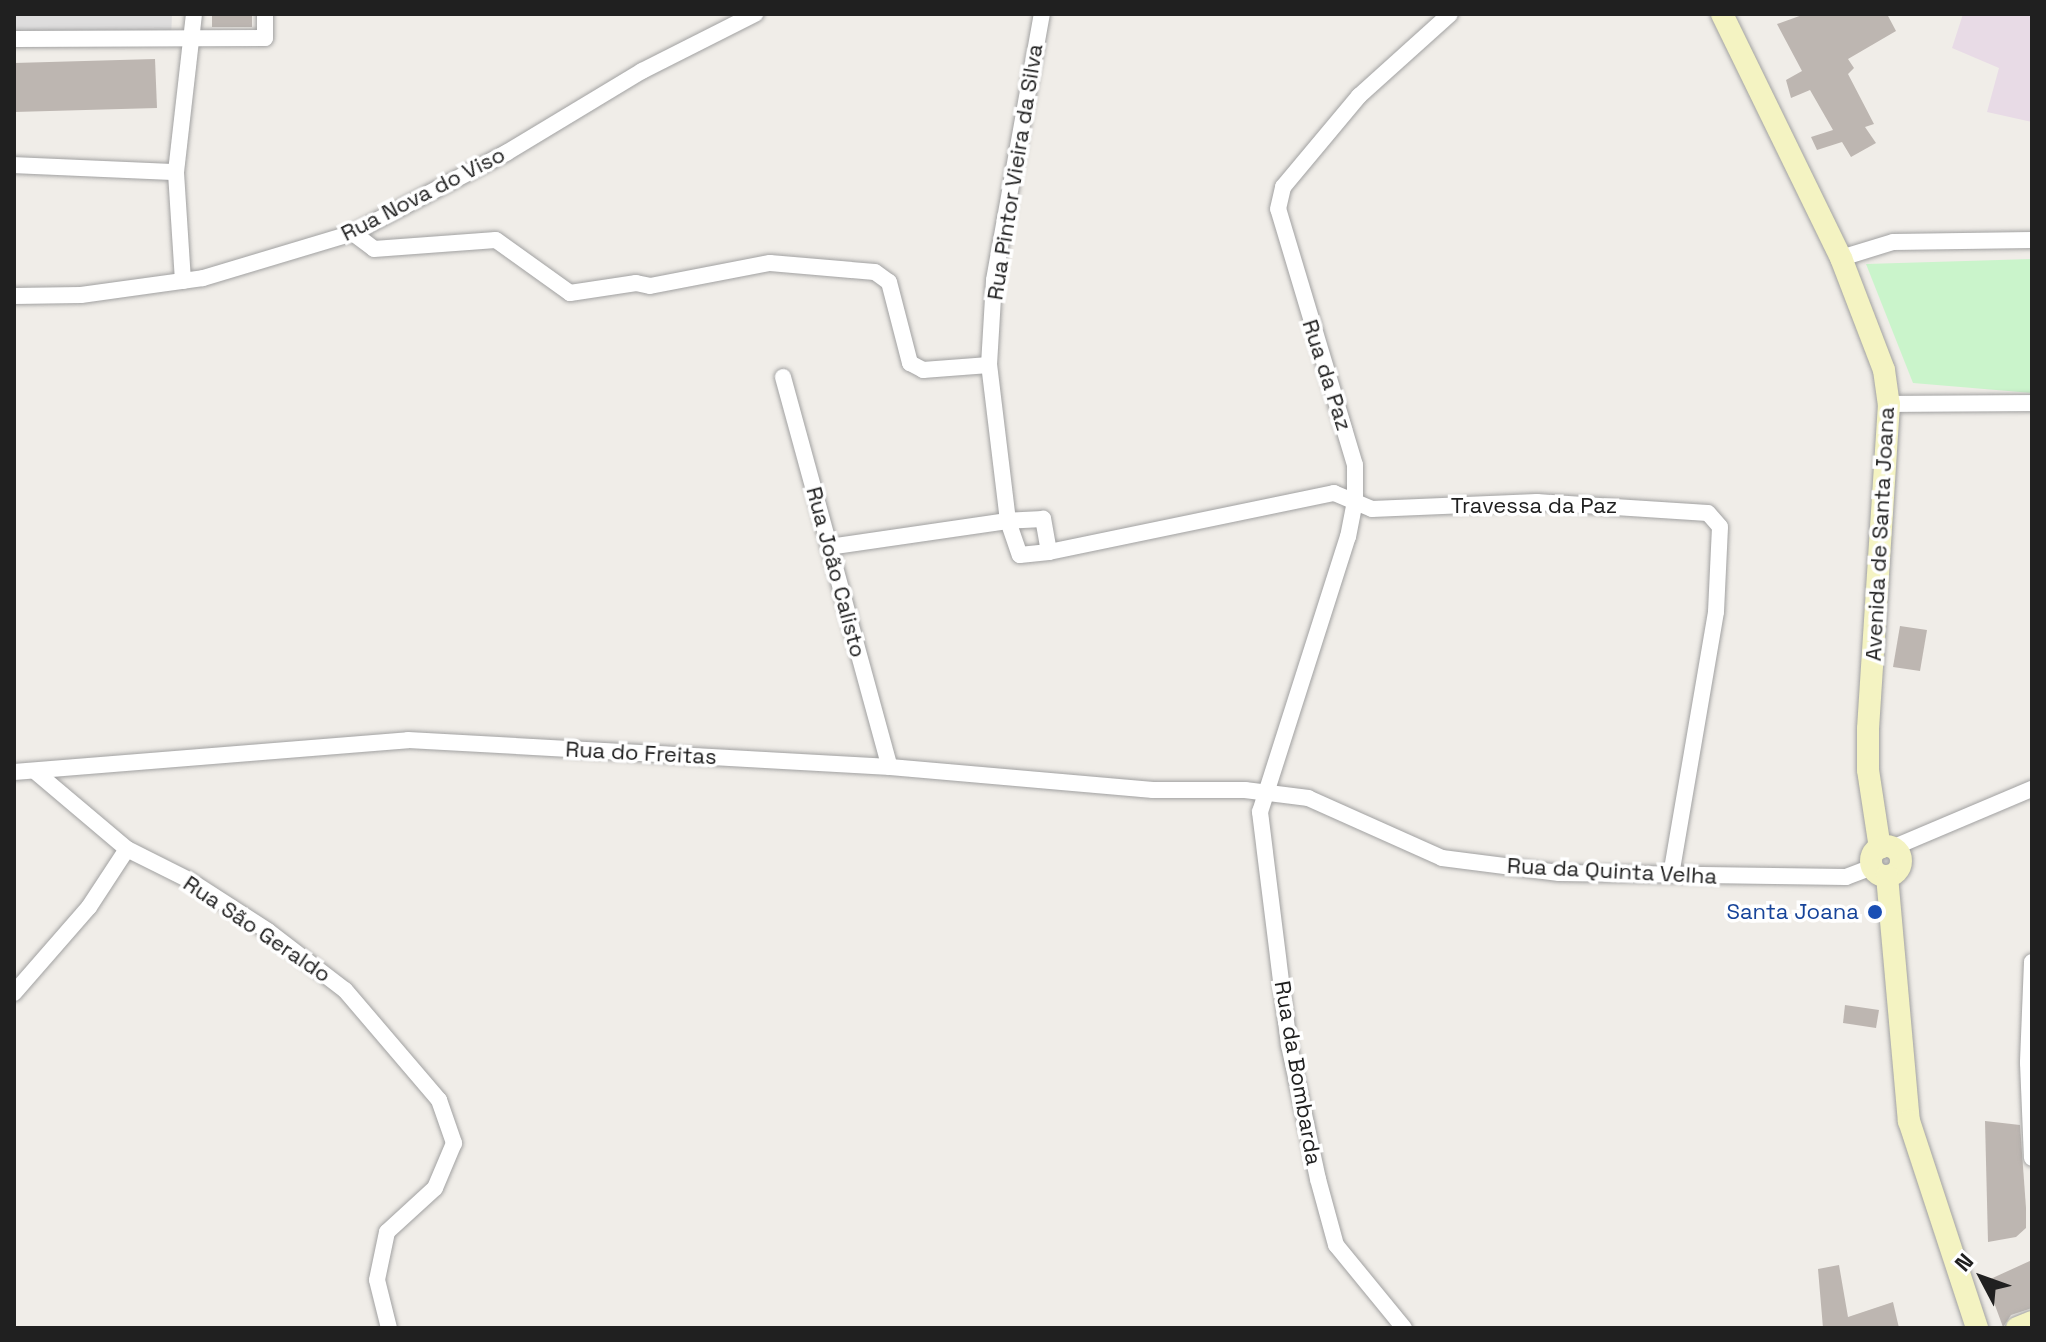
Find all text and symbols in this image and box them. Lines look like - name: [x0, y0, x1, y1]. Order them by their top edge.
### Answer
- street label: Rua Pintor Vieira da Silva: [982, 42, 1048, 302]
- street label: Rua Nova do Viso: [336, 141, 510, 247]
- street label: Rua da Paz: [1297, 316, 1357, 434]
- street label: Avenida de Santa Joana: [1860, 406, 1900, 662]
- street label: Rua João Calisto: [801, 484, 871, 660]
- street label: Travessa da Paz: [1451, 493, 1617, 519]
- street label: Rua do Freitas: [565, 736, 717, 770]
- street label: Rua da Quinta Velha: [1506, 852, 1718, 890]
- street label: Rua São Geraldo: [178, 870, 336, 988]
- place label: Santa Joana: [1726, 899, 1859, 925]
- marker: Santa Joana: [1866, 903, 1884, 921]
- street label: Rua da Bombarda: [1269, 979, 1327, 1167]
- north arrow: [1942, 1238, 2022, 1318]
- text: N: [1948, 1248, 1979, 1277]

